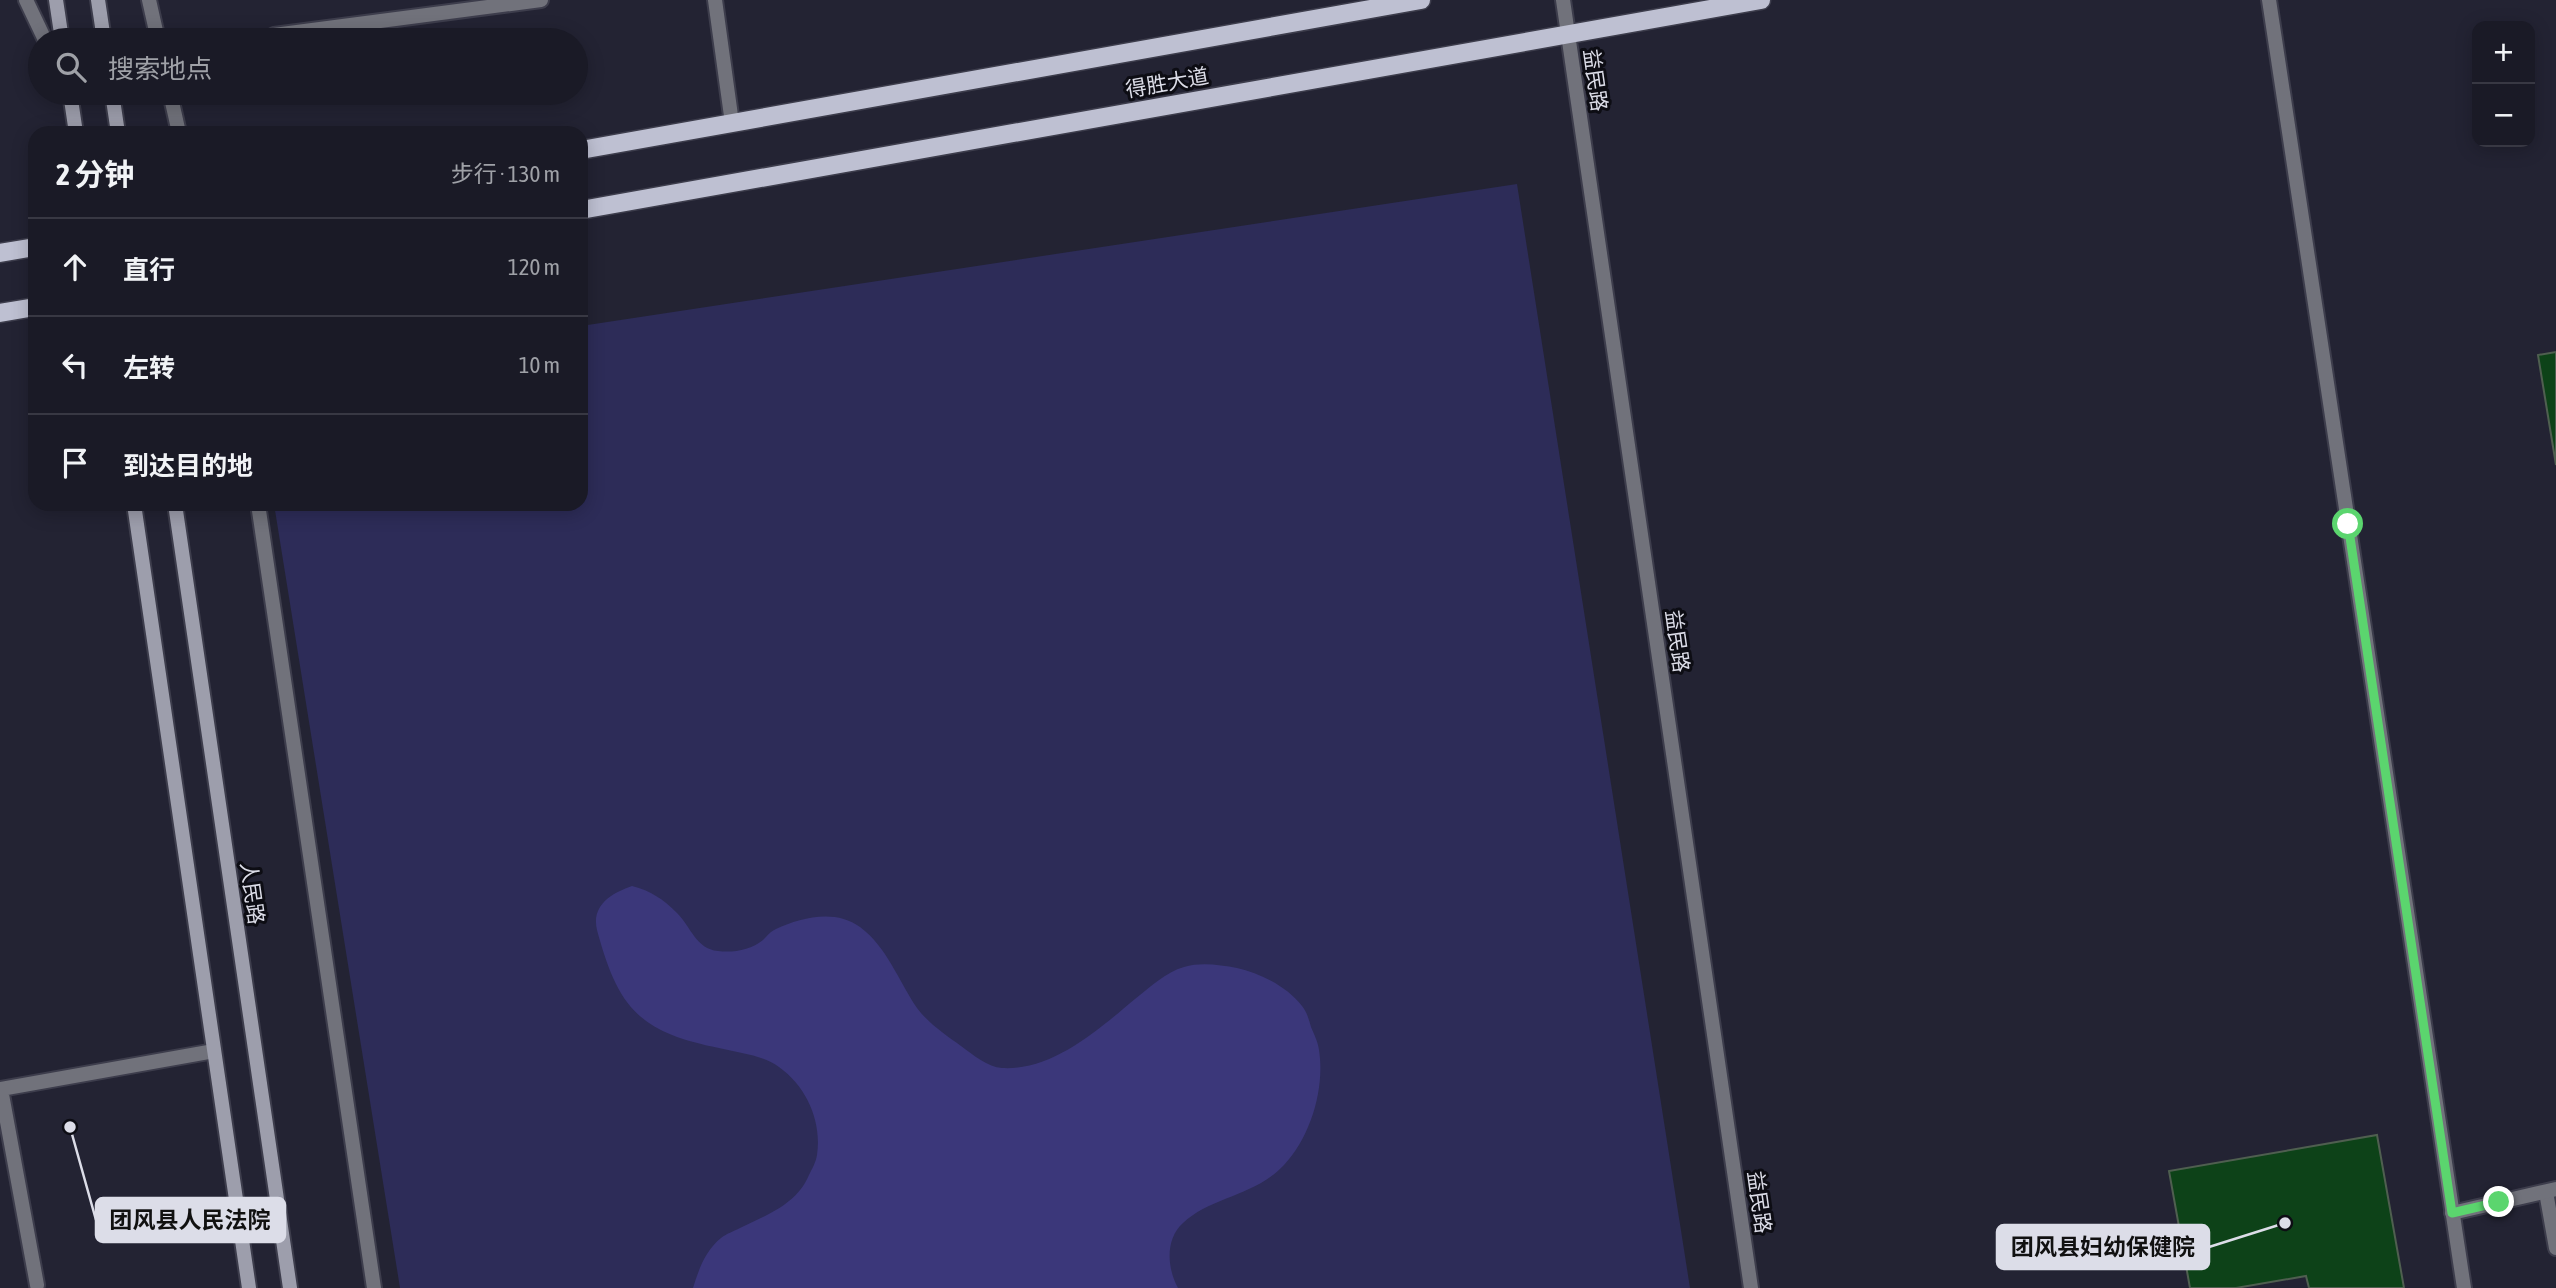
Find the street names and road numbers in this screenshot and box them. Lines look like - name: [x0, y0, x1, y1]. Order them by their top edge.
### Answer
- street label: 益民路: [1580, 47, 1612, 113]
- street label: 得胜大道: [1124, 63, 1210, 101]
- street label: 益民路: [1662, 608, 1694, 674]
- street label: 人民路: [237, 860, 269, 926]
- street label: 益民路: [1744, 1169, 1776, 1235]

